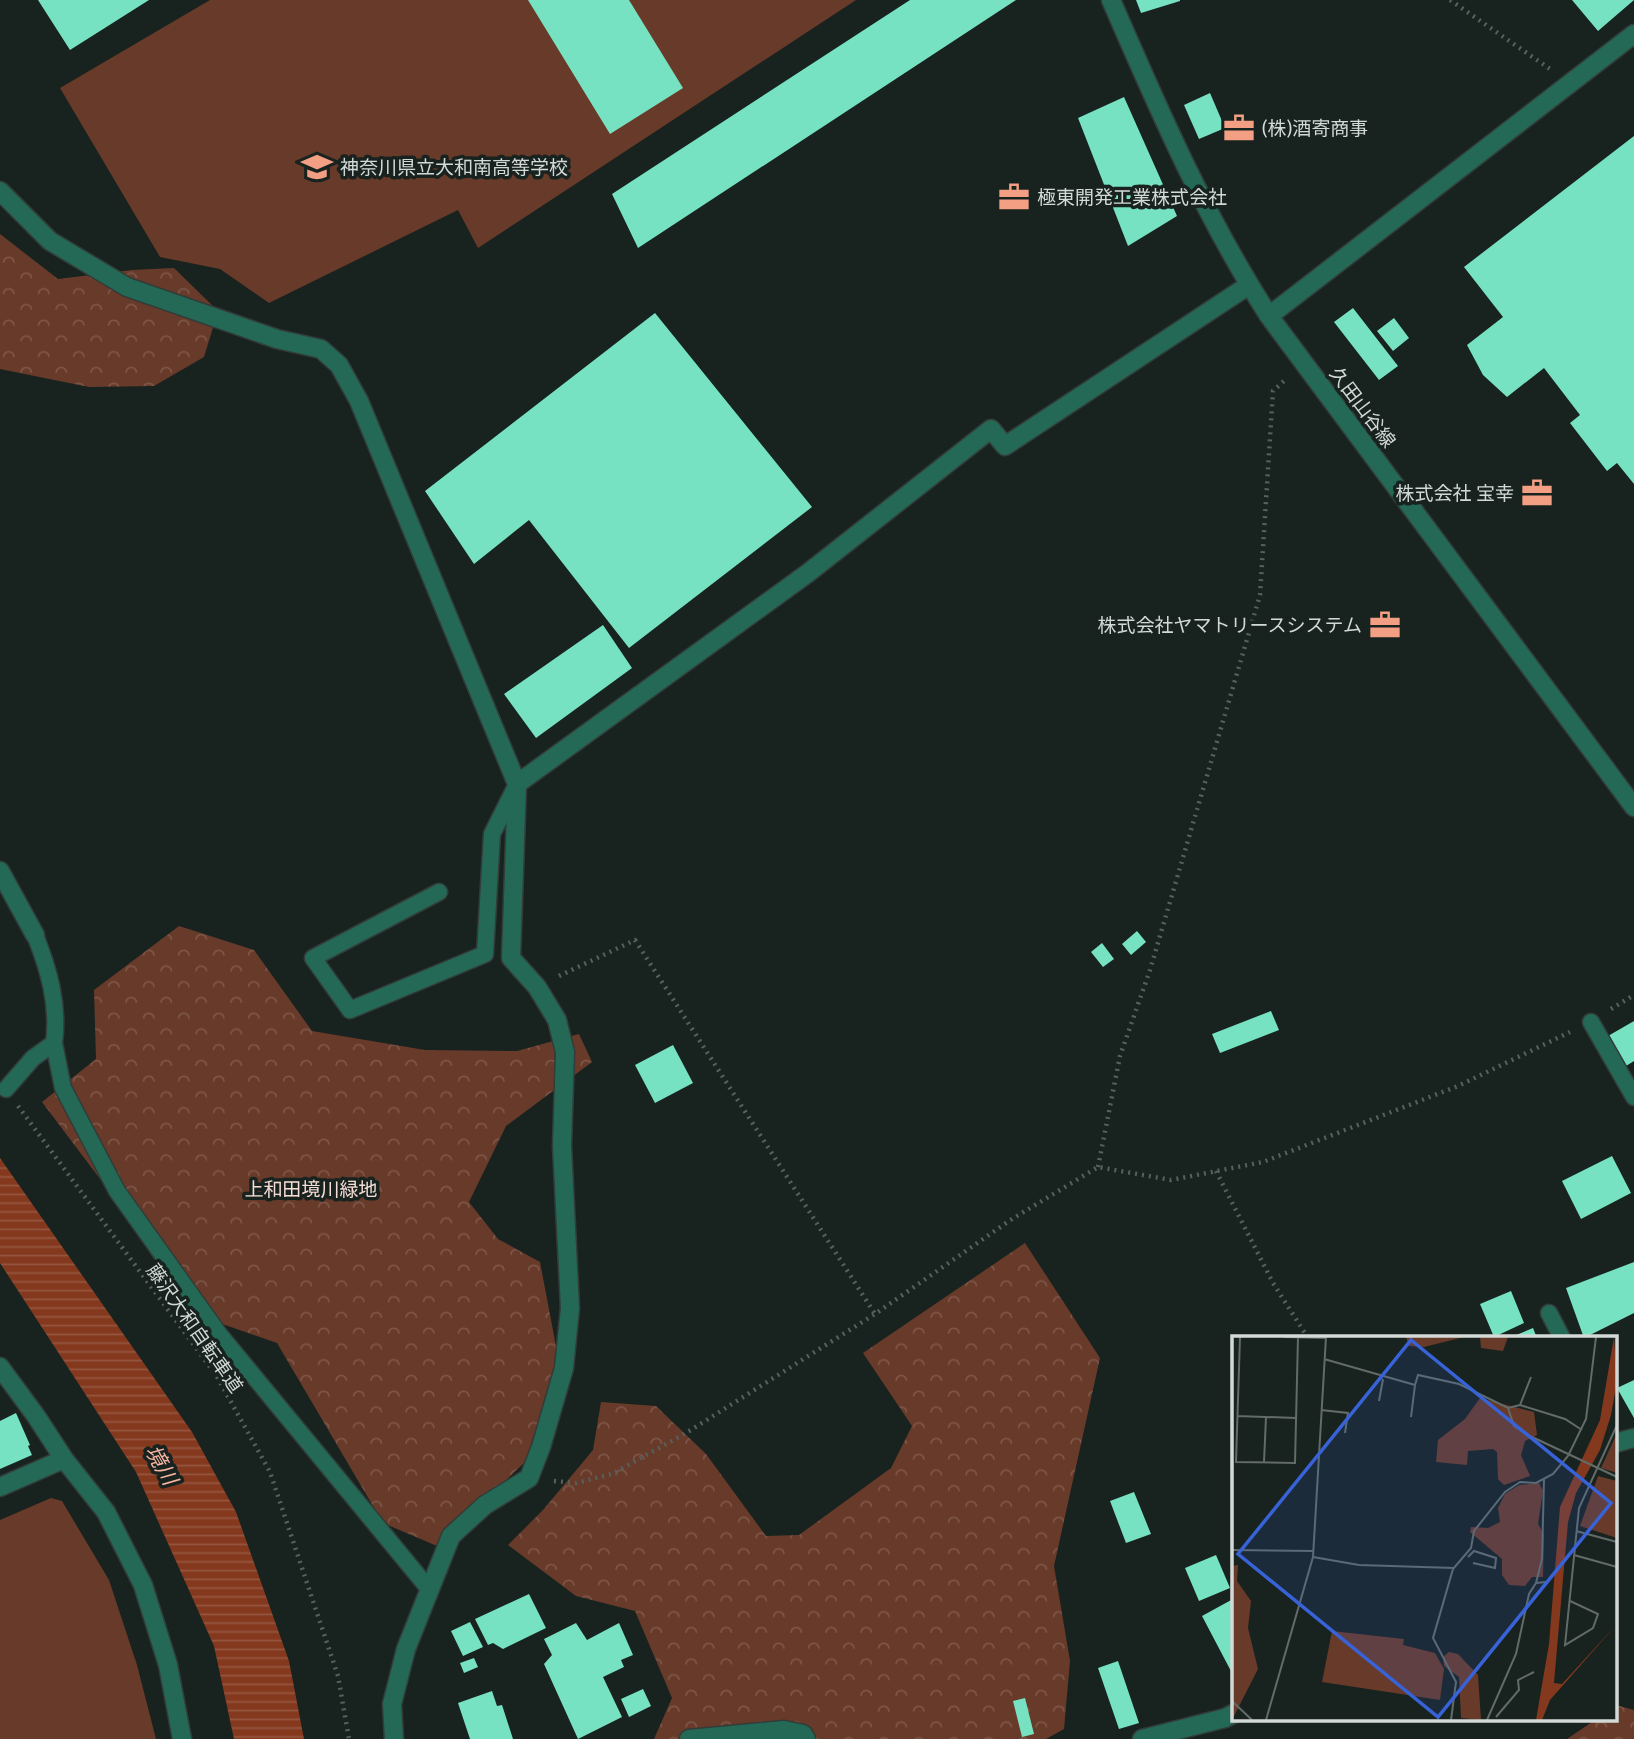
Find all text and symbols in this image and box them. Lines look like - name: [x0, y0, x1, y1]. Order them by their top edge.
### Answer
- office icon: (株)酒寄商事: [1222, 111, 1256, 145]
- place label: (株)酒寄商事: [1262, 117, 1368, 140]
- school or university icon: 神奈川県立大和南高等学校: [300, 150, 334, 184]
- place label: 神奈川県立大和南高等学校: [340, 156, 568, 179]
- office icon: 極東開発工業株式会社: [997, 180, 1031, 214]
- place label: 極東開発工業株式会社: [1037, 186, 1227, 209]
- street label: 久田山谷線: [1325, 362, 1400, 452]
- office icon: 株式会社 宝幸: [1520, 476, 1554, 510]
- place label: 株式会社 宝幸: [1396, 482, 1514, 505]
- office icon: 株式会社ヤマトリースシステム: [1368, 608, 1402, 642]
- place label: 株式会社ヤマトリースシステム: [1098, 614, 1362, 637]
- park label: 上和田境川緑地: [244, 1178, 378, 1201]
- street label: 藤沢大和自転車道: [142, 1259, 248, 1397]
- inset map: [1232, 1336, 1616, 1722]
- water label: 境川: [139, 1440, 184, 1491]

